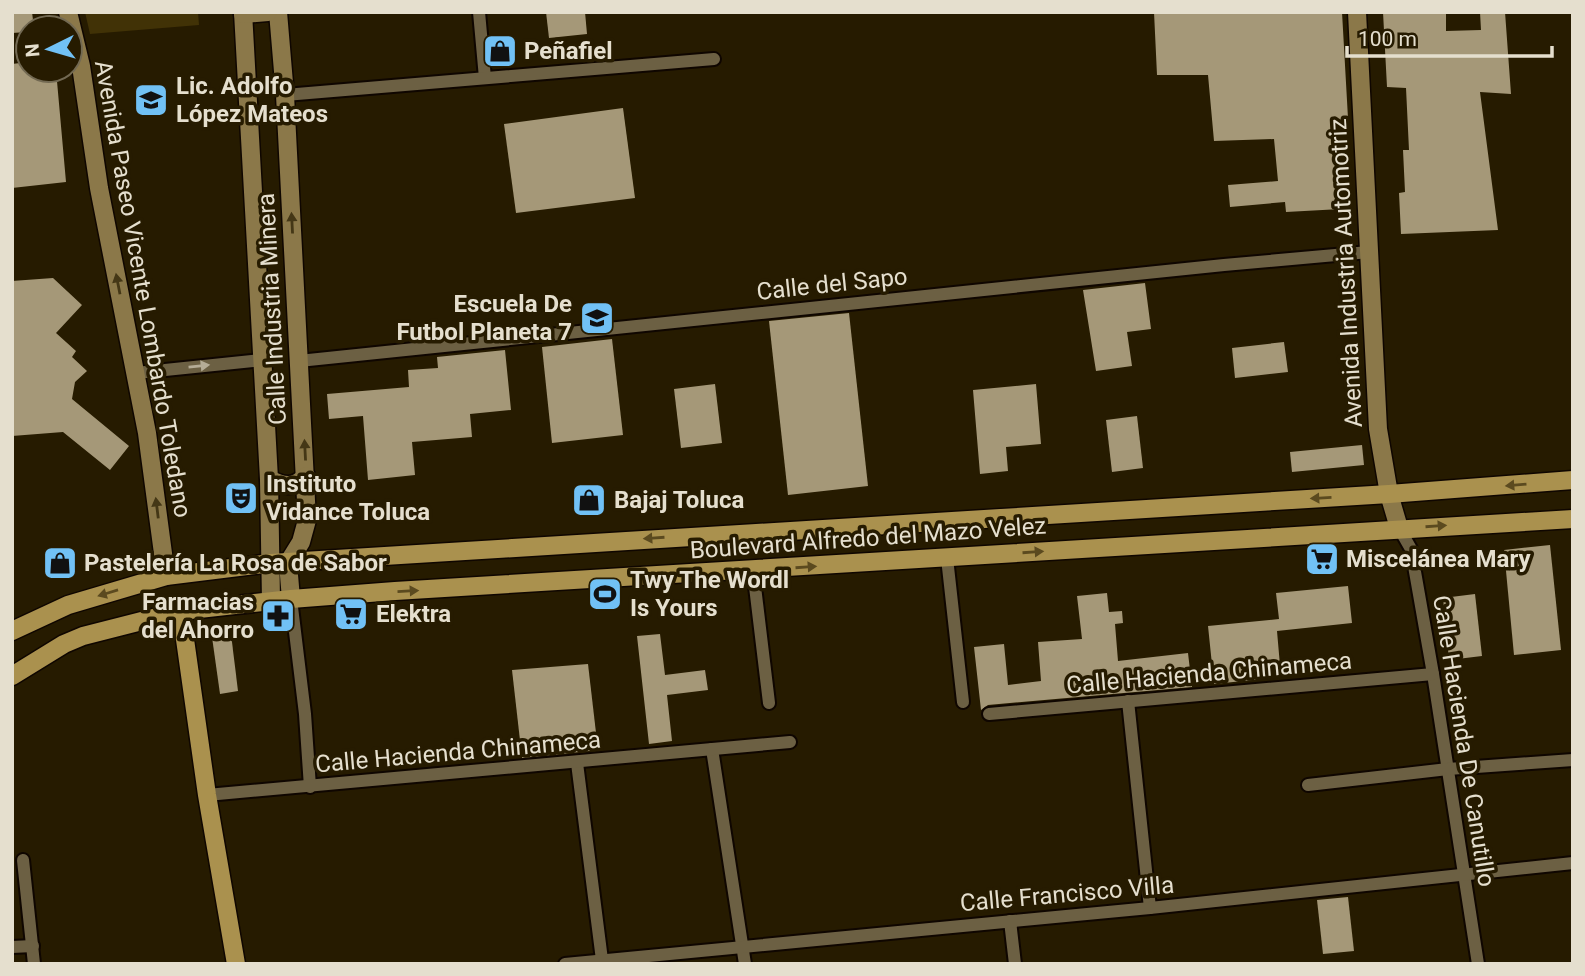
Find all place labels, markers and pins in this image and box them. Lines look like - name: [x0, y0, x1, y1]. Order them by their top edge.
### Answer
- shop icon: Peñafiel: [481, 32, 519, 70]
- place label: Peñafiel: [524, 37, 613, 65]
- place label: Lic. Adolfo López Mateos: [176, 72, 328, 128]
- school or university icon: Lic. Adolfo López Mateos: [132, 81, 170, 119]
- place label: Escuela De Futbol Planeta 7: [396, 290, 572, 346]
- school or university icon: Escuela De Futbol Planeta 7: [578, 299, 616, 337]
- place label: Instituto Vidance Toluca: [266, 470, 430, 526]
- theatre icon: Instituto Vidance Toluca: [222, 479, 260, 517]
- shop icon: Bajaj Toluca: [570, 481, 608, 519]
- place label: Bajaj Toluca: [614, 486, 745, 514]
- supermarket icon: Miscelánea Mary: [1303, 540, 1341, 578]
- shop icon: Pastelería La Rosa de Sabor: [41, 544, 79, 582]
- place label: Miscelánea Mary: [1346, 545, 1531, 573]
- place label: Pastelería La Rosa de Sabor: [84, 549, 387, 577]
- place label: Twy The Wordl Is Yours: [630, 566, 789, 622]
- sports icon: Twy The Wordl Is Yours: [586, 575, 624, 613]
- place label: Farmacias del Ahorro: [141, 588, 254, 644]
- supermarket icon: Elektra: [332, 595, 370, 633]
- pharmacy icon: Farmacias del Ahorro: [259, 597, 297, 635]
- place label: Elektra: [376, 600, 451, 628]

